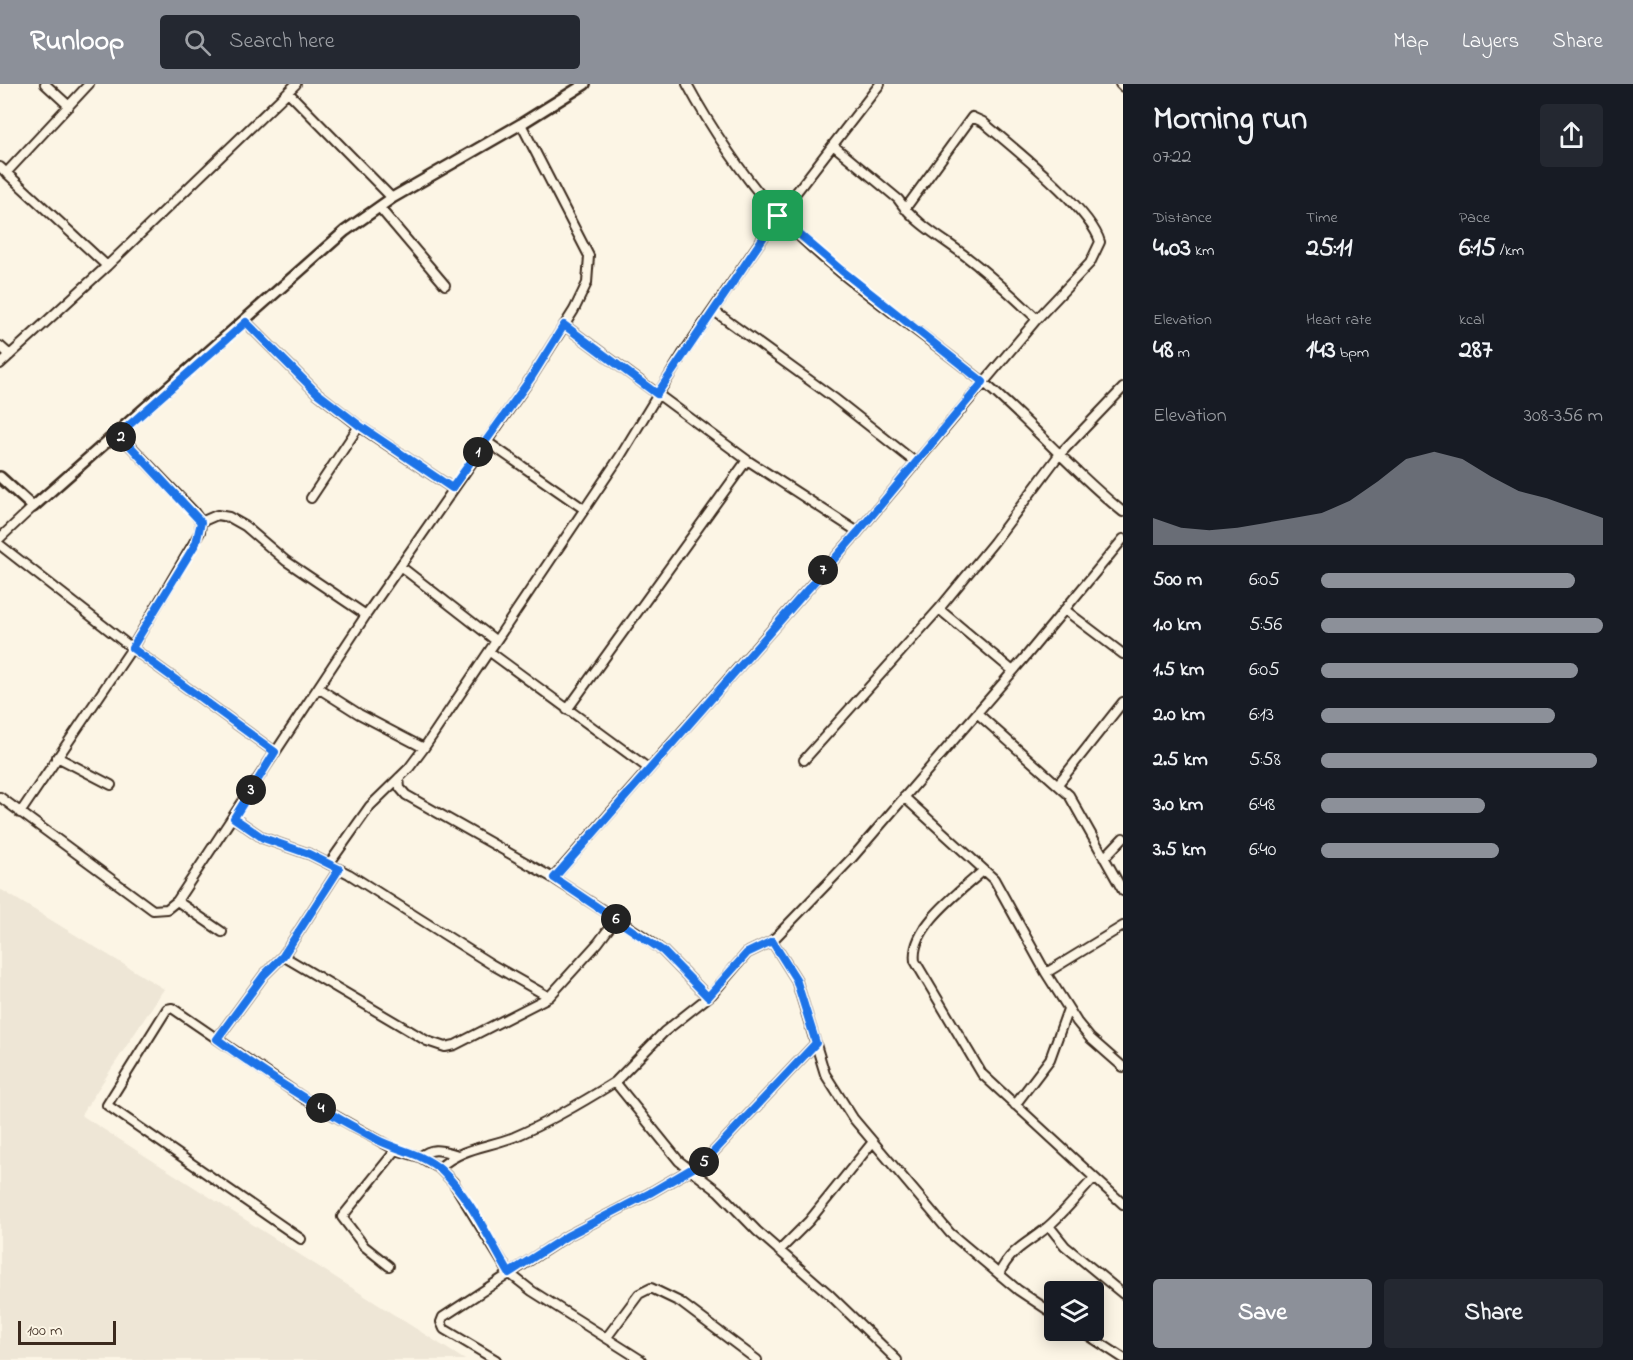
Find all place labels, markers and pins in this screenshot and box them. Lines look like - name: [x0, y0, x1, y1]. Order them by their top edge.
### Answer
- pin: [752, 190, 803, 241]
- pin: 2: [106, 422, 136, 452]
- pin: 1: [463, 437, 493, 467]
- pin: 7: [808, 555, 838, 585]
- pin: 3: [236, 775, 266, 805]
- pin: 6: [601, 904, 631, 934]
- pin: 4: [306, 1093, 336, 1123]
- pin: 5: [689, 1147, 719, 1177]

